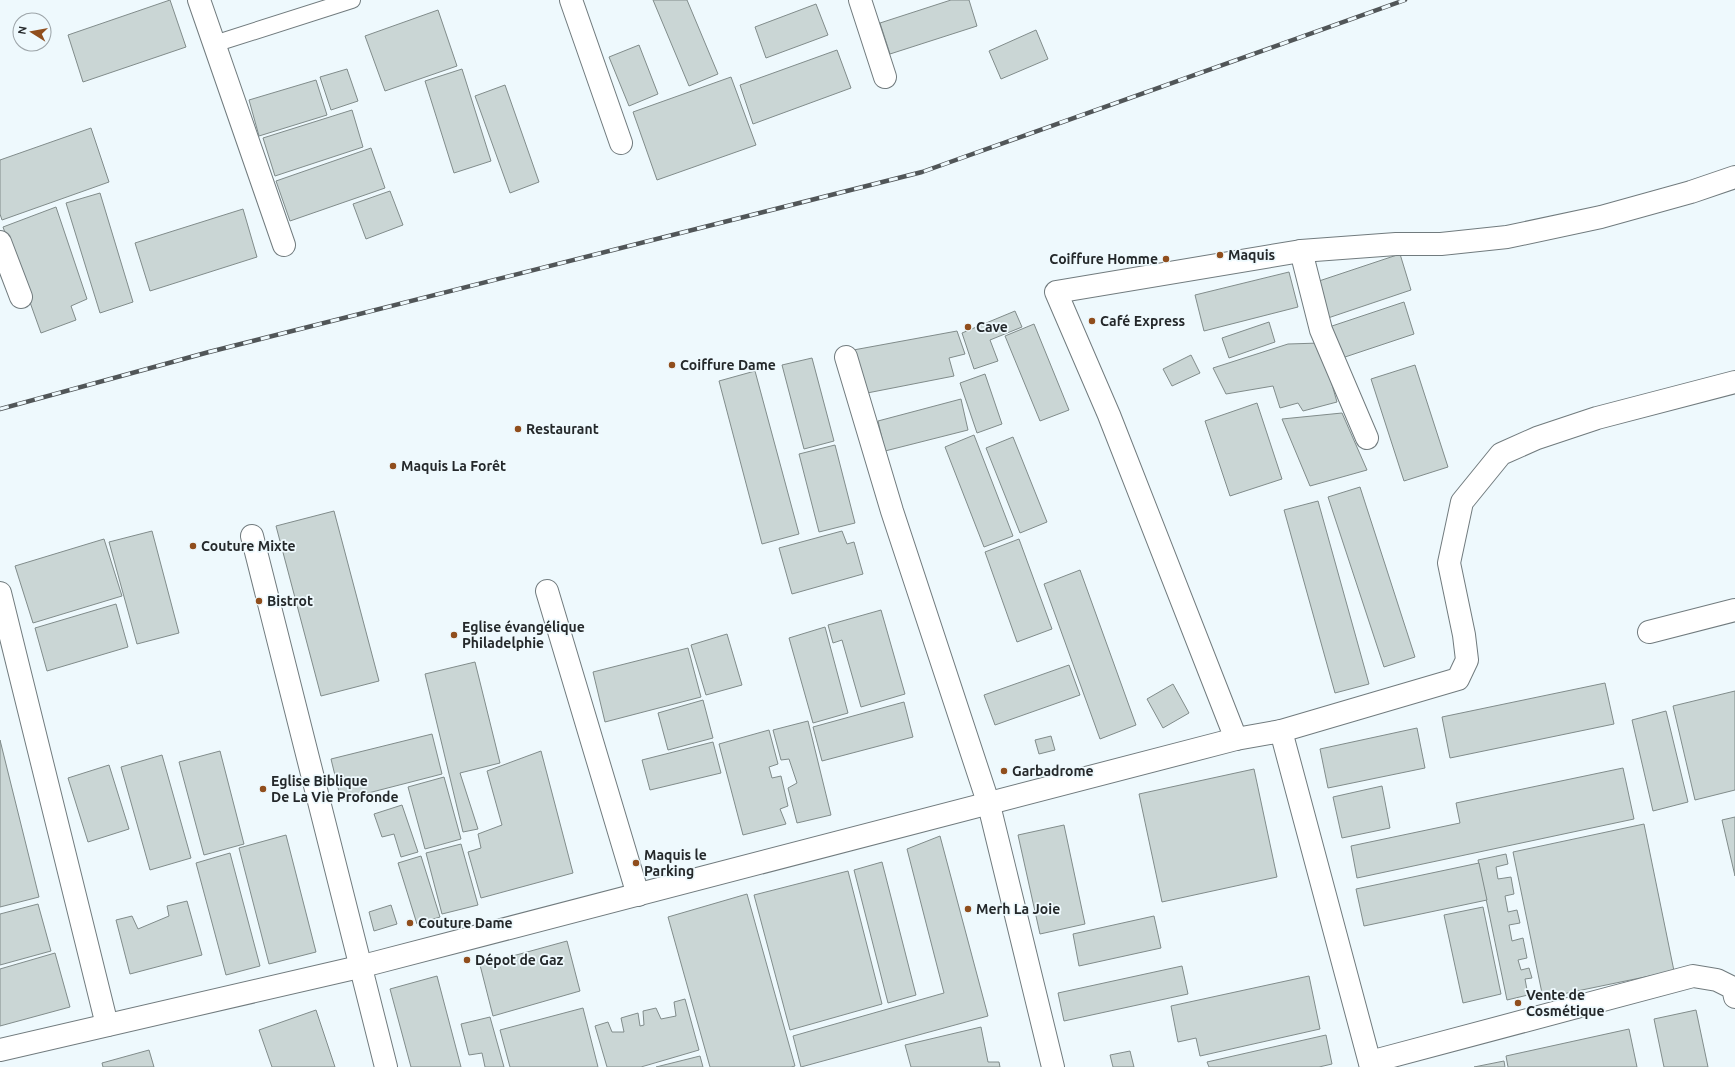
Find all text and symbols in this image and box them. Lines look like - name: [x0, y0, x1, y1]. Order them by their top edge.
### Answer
- north arrow: [12, 12, 52, 52]
- text: N: [16, 25, 29, 35]
- place label: Maquis: [1228, 247, 1276, 263]
- marker: Maquis: [1215, 250, 1225, 260]
- place label: Coiffure Homme: [1049, 251, 1158, 267]
- marker: Coiffure Homme: [1161, 254, 1171, 264]
- place label: Café Express: [1100, 313, 1186, 329]
- marker: Café Express: [1087, 316, 1097, 326]
- place label: Cave: [976, 319, 1008, 335]
- marker: Cave: [963, 322, 973, 332]
- place label: Coiffure Dame: [680, 357, 776, 373]
- marker: Coiffure Dame: [667, 360, 677, 370]
- place label: Restaurant: [526, 421, 599, 437]
- marker: Restaurant: [513, 424, 523, 434]
- place label: Maquis La Forêt: [401, 458, 506, 474]
- marker: Maquis La Forêt: [388, 461, 398, 471]
- place label: Couture Mixte: [201, 538, 296, 554]
- marker: Couture Mixte: [188, 541, 198, 551]
- place label: Bistrot: [267, 593, 313, 609]
- marker: Bistrot: [254, 596, 264, 606]
- place label: Eglise évangélique Philadelphie: [462, 619, 585, 651]
- marker: Eglise évangélique Philadelphie: [449, 630, 459, 640]
- place label: Garbadrome: [1012, 763, 1094, 779]
- marker: Garbadrome: [999, 766, 1009, 776]
- place label: Eglise Biblique De La Vie Profonde: [271, 773, 399, 805]
- marker: Eglise Biblique De La Vie Profonde: [258, 784, 268, 794]
- place label: Maquis le Parking: [644, 847, 707, 879]
- marker: Maquis le Parking: [631, 858, 641, 868]
- place label: Merh La Joie: [976, 901, 1060, 917]
- marker: Merh La Joie: [963, 904, 973, 914]
- place label: Couture Dame: [418, 915, 513, 931]
- marker: Couture Dame: [405, 918, 415, 928]
- place label: Dépot de Gaz: [475, 952, 563, 968]
- marker: Dépot de Gaz: [462, 955, 472, 965]
- place label: Vente de Cosmétique: [1526, 987, 1605, 1019]
- marker: Vente de Cosmétique: [1513, 998, 1523, 1008]

